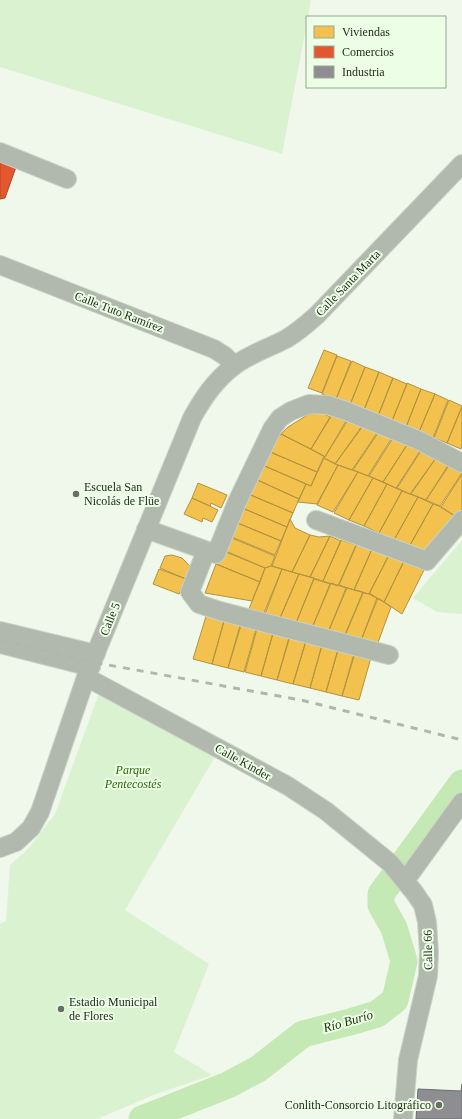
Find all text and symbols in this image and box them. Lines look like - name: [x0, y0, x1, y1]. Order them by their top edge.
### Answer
- legend: [306, 16, 446, 88]
- text: Viviendas: [342, 25, 390, 39]
- text: Comercios: [342, 45, 394, 59]
- text: Industria: [342, 65, 385, 79]
- street label: Calle Santa Marta: [313, 246, 384, 319]
- street label: Calle Tuto Ramírez: [73, 289, 165, 335]
- place label: Escuela San Nicolás de Flüe: [84, 480, 159, 508]
- marker: Escuela San Nicolás de Flüe: [71, 489, 81, 499]
- street label: Calle 5: [97, 600, 123, 638]
- street label: Calle Kinder: [213, 741, 273, 783]
- park label: Parque Pentecostés: [104, 763, 162, 791]
- street label: Calle 66: [421, 930, 435, 970]
- place label: Estadio Municipal de Flores: [69, 995, 158, 1023]
- marker: Estadio Municipal de Flores: [56, 1004, 66, 1014]
- water label: Río Burío: [320, 1007, 375, 1036]
- place label: Conlith-Consorcio Litográfico: [285, 1098, 431, 1112]
- marker: Conlith-Consorcio Litográfico: [434, 1100, 444, 1110]

